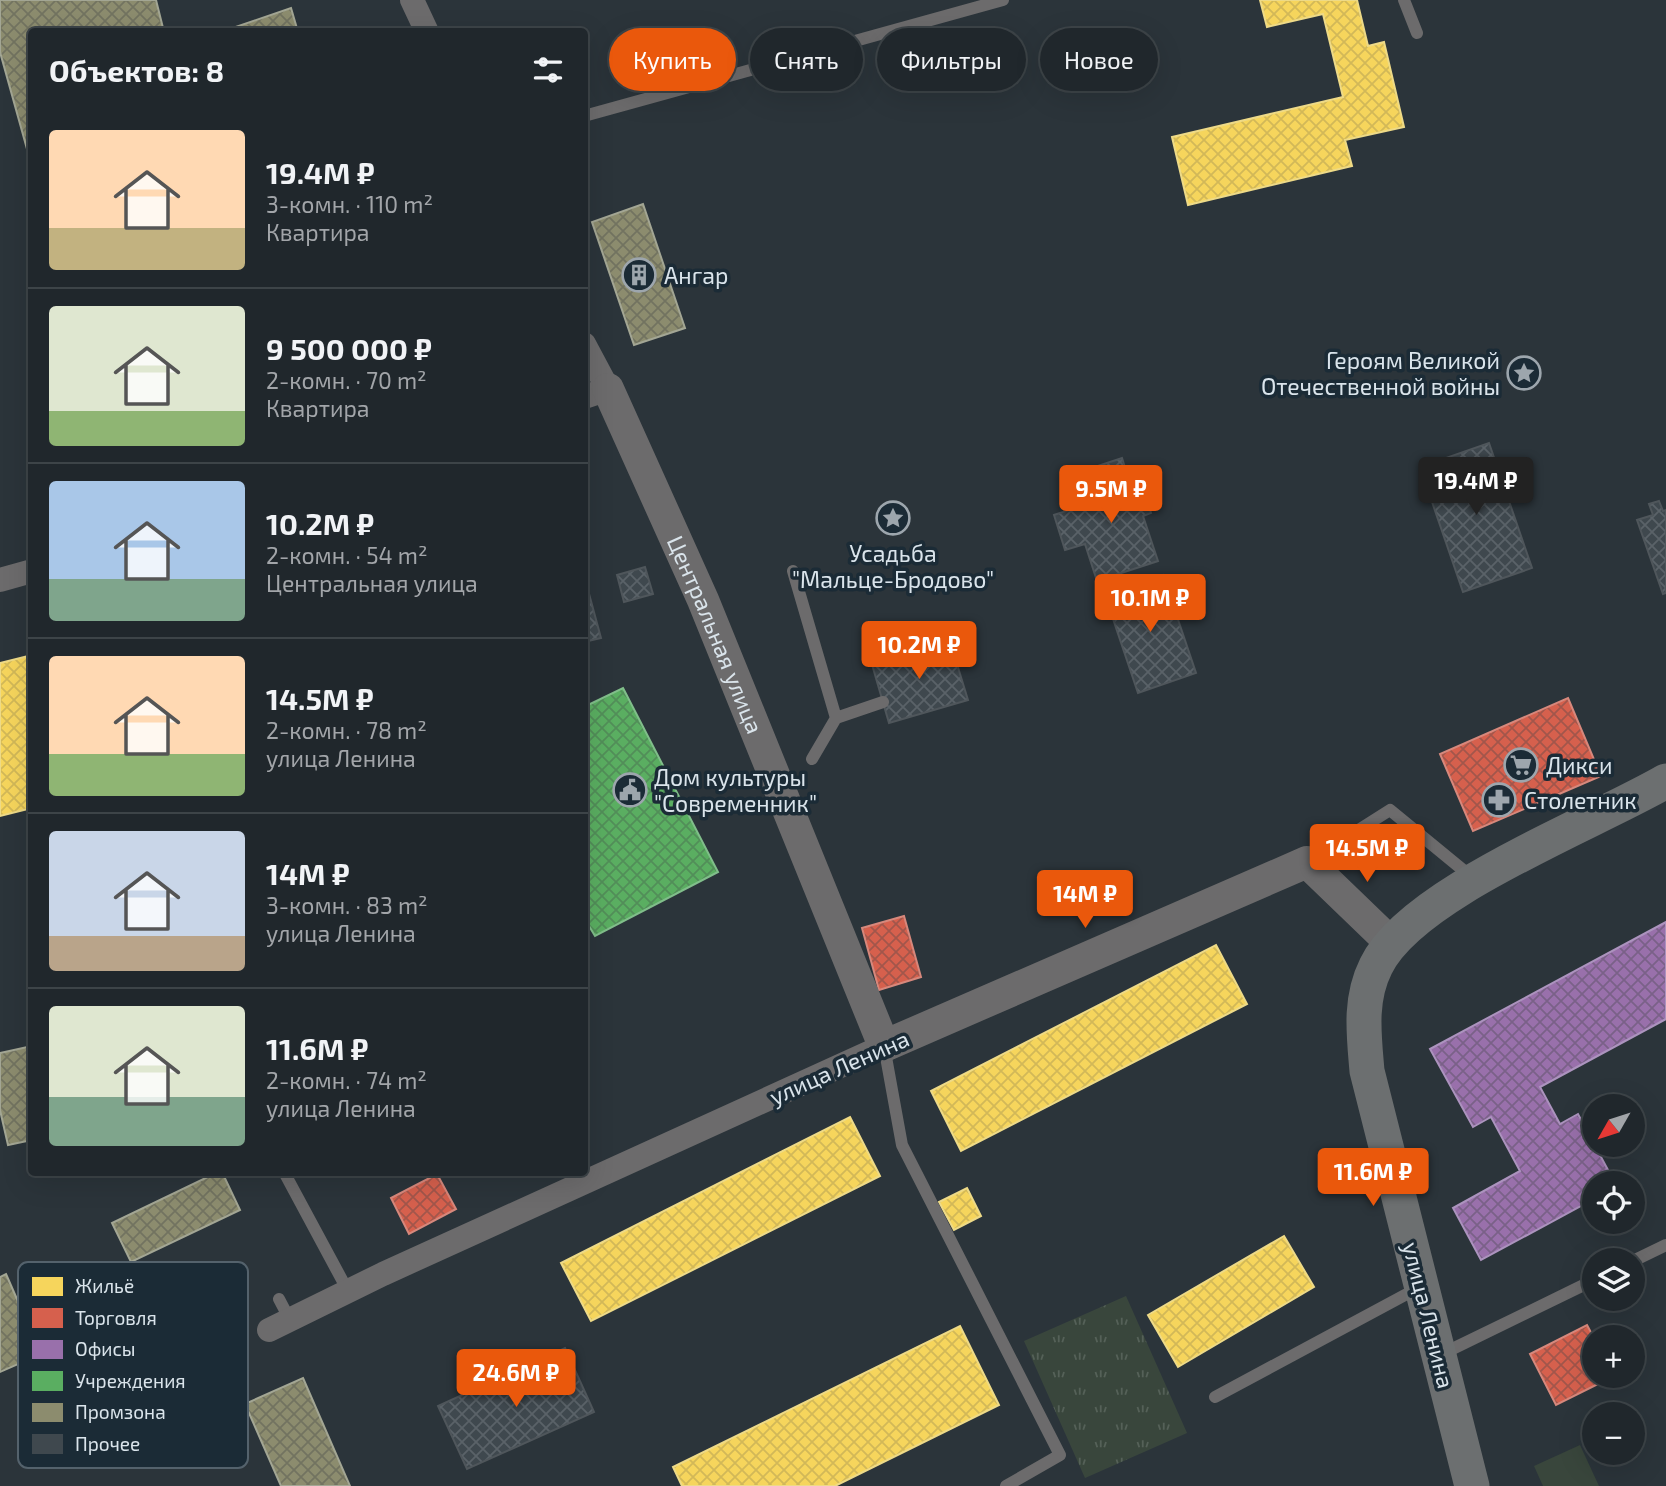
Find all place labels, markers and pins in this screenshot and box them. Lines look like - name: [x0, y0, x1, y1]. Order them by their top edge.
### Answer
- building icon: Ангар: [620, 256, 658, 294]
- place label: Ангар: [664, 261, 728, 289]
- place label: Героям Великой Отечественной войны: [1261, 346, 1500, 400]
- place icon: Героям Великой Отечественной войны: [1505, 354, 1543, 392]
- pin: 19.4M ₽: [1411, 458, 1541, 517]
- pin: 9.5M ₽: [1054, 466, 1168, 525]
- place icon: Усадьба "Мальце-Бродово": [874, 499, 912, 537]
- place label: Усадьба "Мальце-Бродово": [792, 539, 994, 593]
- pin: 10.1M ₽: [1085, 574, 1215, 634]
- pin: 10.2M ₽: [854, 622, 984, 681]
- supermarket icon: Дикси: [1502, 746, 1540, 784]
- place label: Дикси: [1546, 751, 1613, 779]
- place label: Дом культуры "Современник": [654, 763, 817, 817]
- public building icon: Дом культуры "Современник": [611, 771, 649, 809]
- pharmacy icon: Столетник: [1480, 781, 1518, 819]
- place label: Столетник: [1524, 786, 1637, 814]
- pin: 14.5M ₽: [1302, 824, 1432, 884]
- pin: 14M ₽: [1036, 870, 1134, 930]
- pin: 11.6M ₽: [1308, 1148, 1438, 1208]
- pin: 24.6M ₽: [451, 1350, 581, 1409]

